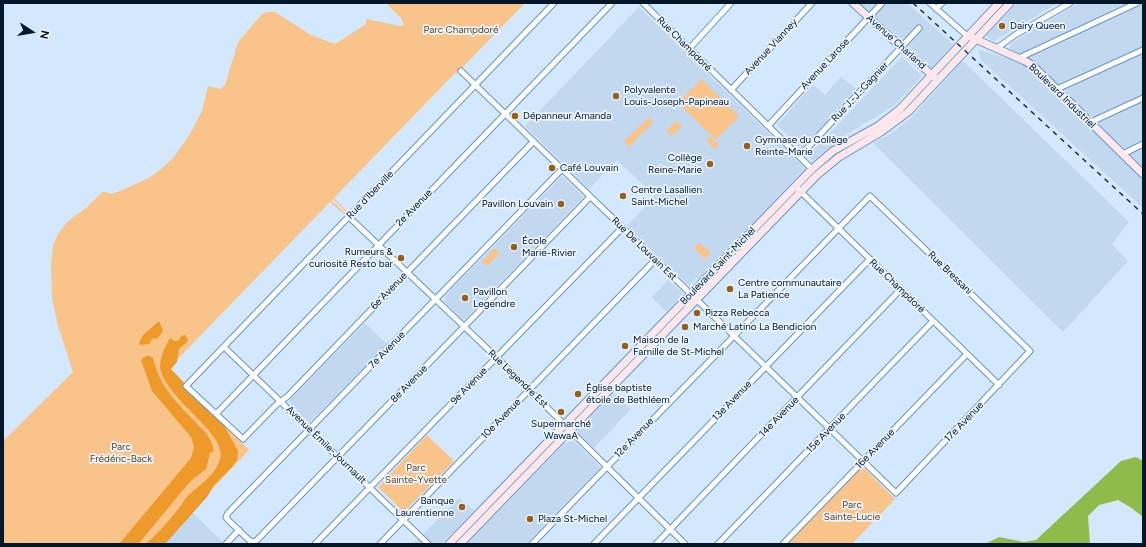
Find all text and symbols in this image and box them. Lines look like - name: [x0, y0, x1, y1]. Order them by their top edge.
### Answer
- north arrow: [12, 12, 52, 52]
- street label: Avenue Charland: [864, 12, 928, 72]
- street label: Rue Champdoré: [654, 14, 714, 74]
- street label: Avenue Vianney: [742, 16, 800, 78]
- place label: Dairy Queen: [1010, 20, 1065, 32]
- marker: Dairy Queen: [997, 21, 1007, 31]
- park label: Parc Champdoré: [424, 24, 498, 36]
- text: N: [37, 29, 51, 40]
- street label: Avenue Larose: [798, 36, 852, 92]
- street label: Rue J.-J.-Gagnier: [829, 59, 891, 125]
- street label: Boulevard Industriel: [1026, 61, 1098, 131]
- place label: Polyvalente Louis-Joseph-Papineau: [624, 84, 729, 108]
- marker: Polyvalente Louis-Joseph-Papineau: [611, 91, 621, 101]
- place label: Dépanneur Amanda: [523, 110, 611, 122]
- marker: Dépanneur Amanda: [510, 111, 520, 121]
- place label: Gymnase du Collège Reinte-Marie: [755, 134, 848, 158]
- marker: Gymnase du Collège Reinte-Marie: [742, 141, 752, 151]
- place label: Collège Reine-Marie: [648, 152, 702, 176]
- marker: Collège Reine-Marie: [705, 159, 715, 169]
- place label: Café Louvain: [560, 162, 619, 174]
- marker: Café Louvain: [547, 163, 557, 173]
- street label: Rue d'Iberville: [344, 168, 396, 222]
- place label: Centre Lasallien Saint-Michel: [631, 184, 702, 208]
- street label: 2e Avenue: [393, 187, 435, 229]
- marker: Centre Lasallien Saint-Michel: [618, 191, 628, 201]
- place label: Pavillon Louvain: [482, 198, 553, 210]
- marker: Pavillon Louvain: [556, 199, 566, 209]
- street label: Rue De Louvain Est: [609, 215, 679, 283]
- street label: Boulevard Saint-Michel: [678, 225, 758, 307]
- place label: École Marie-Rivier: [522, 235, 576, 258]
- marker: École Marie-Rivier: [509, 242, 519, 252]
- place label: Rumeurs & curiosité Resto bar: [309, 246, 393, 270]
- street label: Rue Bressani: [925, 249, 975, 297]
- marker: Rumeurs & curiosité Resto bar: [396, 253, 406, 263]
- street label: Rue Champdoré: [867, 256, 927, 316]
- street label: 6e Avenue: [368, 270, 410, 312]
- place label: Centre communautaire La Patience: [738, 277, 841, 300]
- marker: Centre communautaire La Patience: [725, 284, 735, 294]
- place label: Pavillon Legendre: [473, 286, 515, 310]
- marker: Pavillon Legendre: [460, 293, 470, 303]
- place label: Pizza Rebecca: [705, 307, 769, 319]
- marker: Pizza Rebecca: [692, 308, 702, 318]
- place label: Marché Latino La Bendicion: [693, 321, 816, 333]
- marker: Marché Latino La Bendicion: [680, 322, 690, 332]
- street label: 7e Avenue: [366, 329, 408, 371]
- place label: Maison de la Famille de St-Michel: [633, 334, 724, 358]
- marker: Maison de la Famille de St-Michel: [620, 341, 630, 351]
- street label: Rue Legendre Est: [485, 347, 551, 411]
- street label: 8e Avenue: [388, 363, 430, 405]
- street label: 9e Avenue: [448, 365, 490, 407]
- street label: 13e Avenue: [710, 378, 754, 424]
- place label: Église baptiste étoile de Bethléem: [586, 382, 670, 406]
- marker: Église baptiste étoile de Bethléem: [573, 389, 583, 399]
- street label: 14e Avenue: [757, 394, 801, 440]
- street label: 10e Avenue: [479, 396, 523, 442]
- street label: 17e Avenue: [942, 399, 986, 445]
- street label: Avenue Émile-Journault: [283, 404, 369, 486]
- marker: Supermarché WawaA: [556, 407, 566, 417]
- street label: 15e Avenue: [804, 410, 848, 456]
- street label: 12e Avenue: [612, 415, 656, 461]
- place label: Supermarché WawaA: [531, 418, 591, 442]
- street label: 16e Avenue: [853, 426, 897, 472]
- park label: Parc Frédéric-Back: [90, 441, 152, 464]
- park label: Parc Sainte-Yvette: [385, 462, 447, 486]
- place label: Banque Laurentienne: [396, 495, 454, 518]
- park label: Parc Sainte-Lucie: [824, 499, 880, 522]
- marker: Banque Laurentienne: [457, 502, 467, 512]
- place label: Plaza St-Michel: [538, 513, 607, 525]
- marker: Plaza St-Michel: [525, 514, 535, 524]

